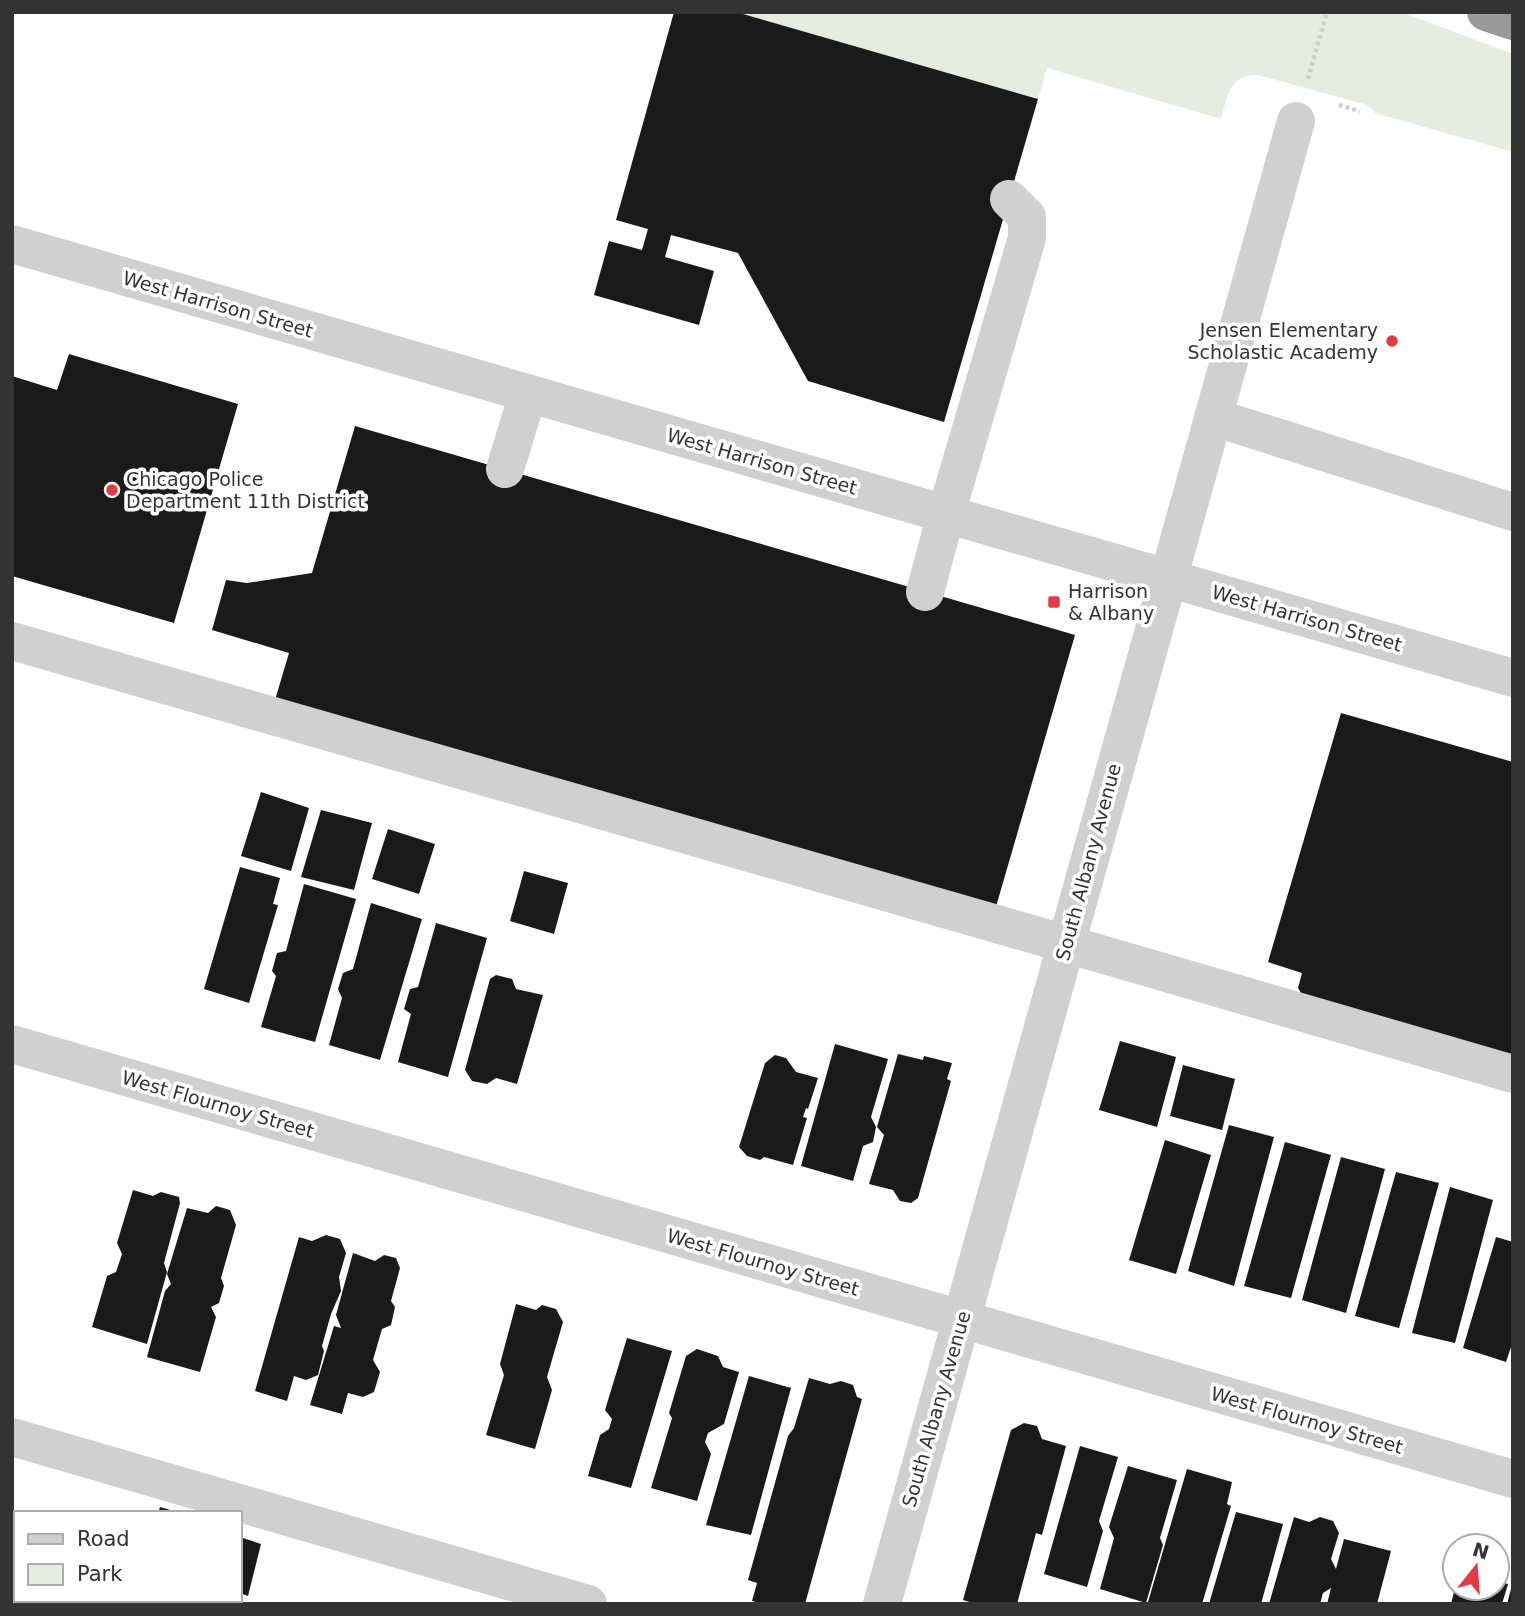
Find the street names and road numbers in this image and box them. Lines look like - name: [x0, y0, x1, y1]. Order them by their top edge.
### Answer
- street label: West Harrison Street: [120, 266, 316, 342]
- street label: West Harrison Street: [664, 423, 860, 499]
- street label: West Harrison Street: [1209, 580, 1405, 656]
- street label: South Albany Avenue: [1051, 761, 1125, 963]
- street label: West Flournoy Street: [119, 1066, 317, 1142]
- street label: West Flournoy Street: [664, 1224, 862, 1300]
- street label: South Albany Avenue: [897, 1308, 975, 1510]
- street label: West Flournoy Street: [1208, 1382, 1406, 1458]

